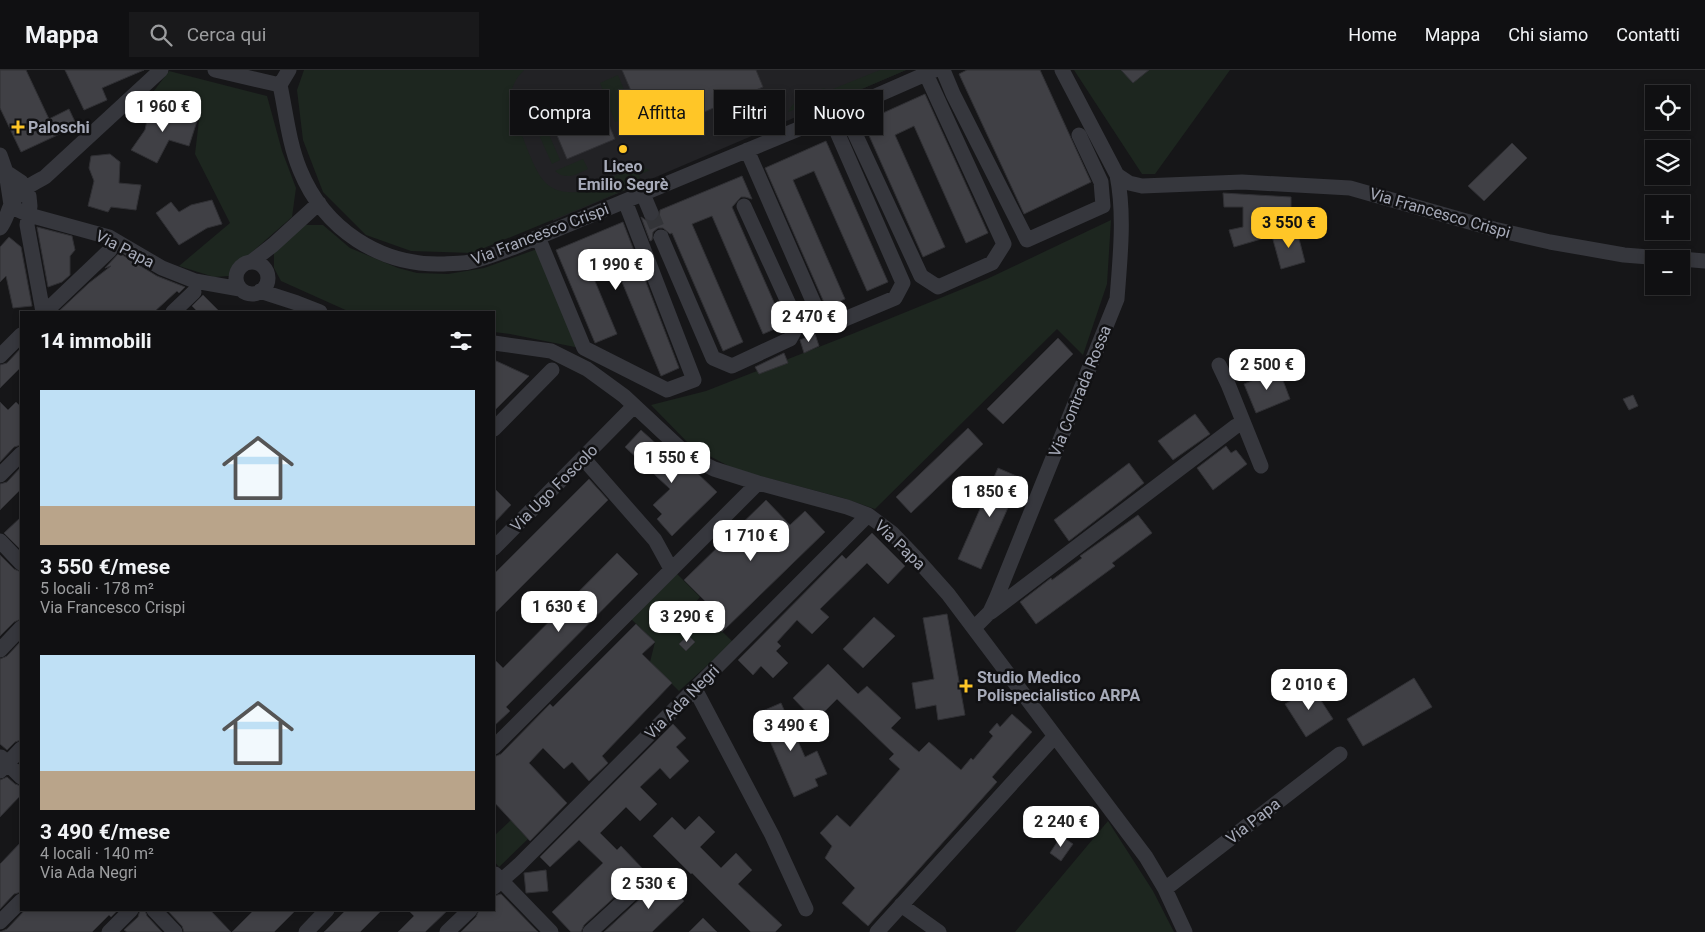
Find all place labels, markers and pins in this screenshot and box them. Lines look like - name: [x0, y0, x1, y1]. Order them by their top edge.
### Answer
- pin: 1 960 €: [117, 90, 209, 133]
- place label: Paloschi: [28, 118, 90, 137]
- marker: Paloschi: [12, 121, 24, 133]
- marker: Liceo Emilio Segrè: [617, 143, 629, 155]
- place label: Liceo Emilio Segrè: [578, 157, 669, 194]
- pin: 3 550 €: [1243, 206, 1335, 249]
- pin: 1 990 €: [570, 248, 662, 291]
- pin: 2 470 €: [763, 300, 855, 343]
- pin: 2 500 €: [1221, 348, 1313, 391]
- pin: 1 550 €: [626, 442, 718, 484]
- pin: 1 850 €: [944, 476, 1036, 518]
- pin: 1 710 €: [705, 520, 797, 562]
- pin: 1 630 €: [513, 590, 605, 633]
- pin: 3 290 €: [641, 600, 733, 643]
- place label: Studio Medico Polispecialistico ARPA: [977, 668, 1140, 705]
- pin: 2 010 €: [1263, 668, 1355, 711]
- marker: Studio Medico Polispecialistico ARPA: [959, 679, 973, 693]
- pin: 3 490 €: [745, 710, 837, 752]
- pin: 2 240 €: [1015, 806, 1107, 848]
- pin: 2 530 €: [603, 868, 695, 910]

